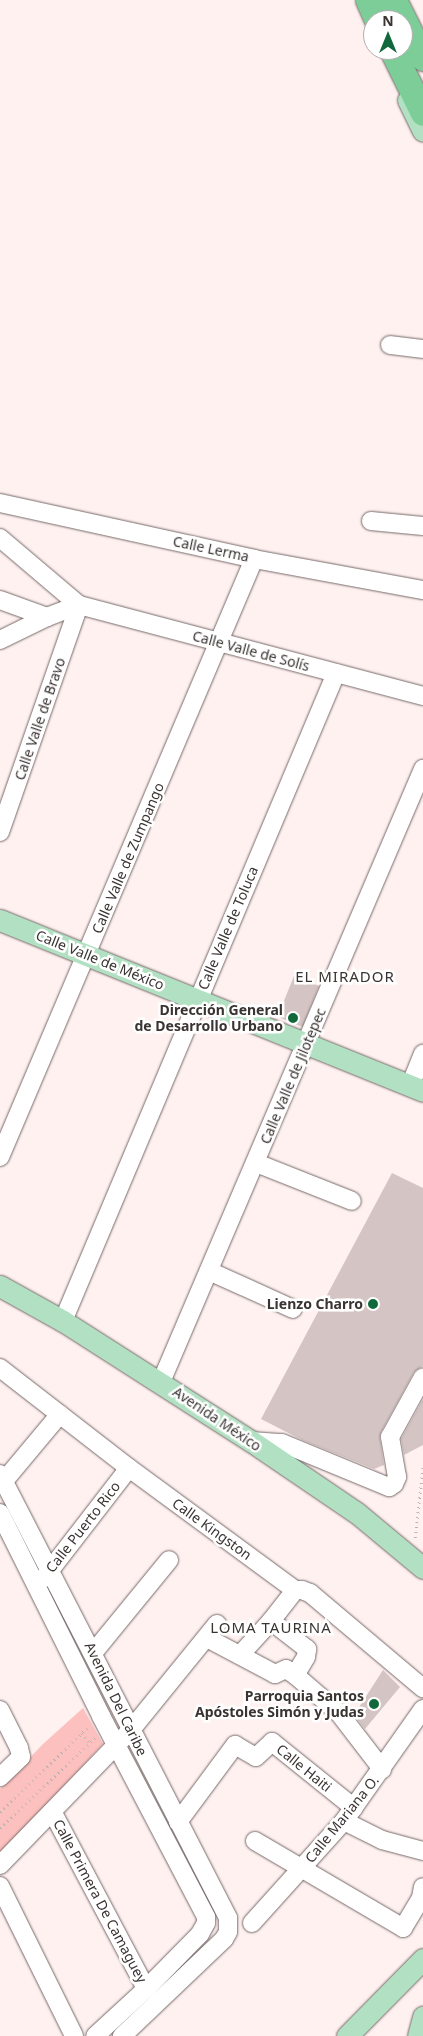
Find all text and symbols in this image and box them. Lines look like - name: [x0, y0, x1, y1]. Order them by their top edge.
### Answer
- north arrow: [363, 10, 413, 60]
- text: N: [382, 11, 394, 30]
- street label: Calle Lerma: [171, 533, 251, 565]
- street label: Calle Valle de Solís: [191, 627, 311, 675]
- street label: Calle Valle de Bravo: [11, 656, 69, 782]
- street label: Calle Valle de Zumpango: [89, 780, 167, 936]
- street label: Calle Valle de Toluca: [194, 864, 262, 992]
- street label: Calle Valle de México: [33, 927, 167, 993]
- district label: EL MIRADOR: [294, 968, 396, 986]
- place label: Dirección General de Desarrollo Urbano: [134, 1002, 283, 1034]
- street label: Calle Valle de Jilotepec: [257, 1006, 329, 1146]
- marker: Dirección General de Desarrollo Urbano: [287, 1012, 299, 1024]
- place label: Lienzo Charro: [267, 1296, 363, 1312]
- marker: Lienzo Charro: [367, 1298, 379, 1310]
- street label: Avenida México: [170, 1383, 264, 1455]
- street label: Calle Puerto Rico: [42, 1478, 124, 1576]
- street label: Calle Kingston: [169, 1495, 255, 1563]
- district label: LOMA TAURINA: [209, 1619, 333, 1637]
- street label: Avenida Del Caribe: [81, 1639, 151, 1759]
- place label: Parroquia Santos Apóstoles Simón y Judas: [195, 1688, 364, 1720]
- marker: Parroquia Santos Apóstoles Simón y Judas: [368, 1698, 380, 1710]
- street label: Calle Haiti: [273, 1741, 335, 1795]
- street label: Calle Mariana O.: [302, 1772, 382, 1866]
- street label: Calle Primera De Camaguey: [50, 1816, 150, 1986]

